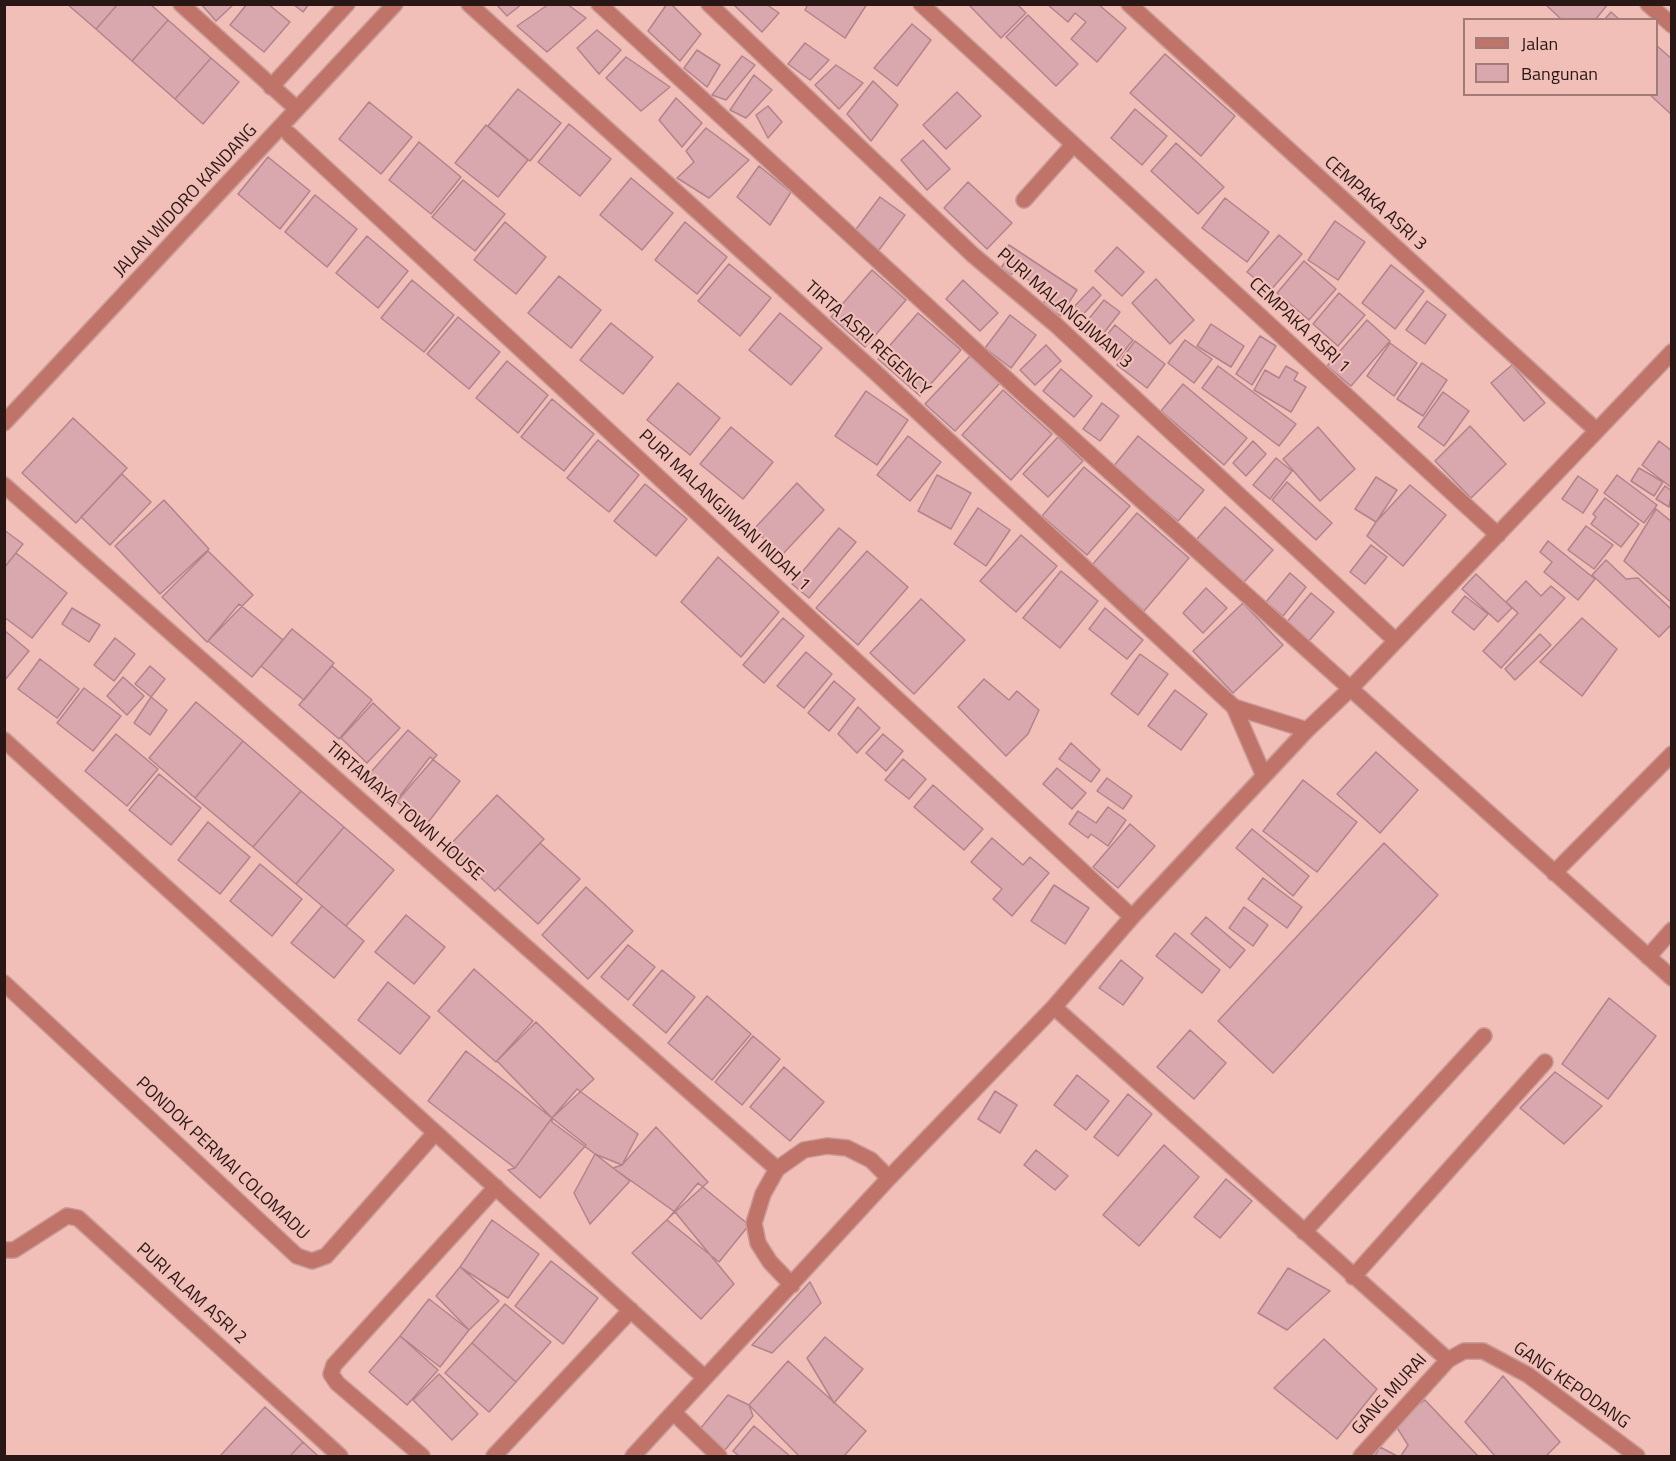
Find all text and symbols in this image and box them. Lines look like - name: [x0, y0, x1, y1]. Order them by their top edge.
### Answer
- legend: [1463, 18, 1658, 96]
- text: Jalan: [1521, 30, 1558, 57]
- text: Bangunan: [1521, 60, 1598, 87]
- street label: JALAN WIDORO KANDANG: [110, 120, 262, 282]
- street label: CEMPAKA ASRI 3: [1319, 152, 1431, 256]
- street label: PURI MALANGJIWAN 3: [992, 244, 1136, 374]
- street label: CEMPAKA ASRI 1: [1244, 274, 1354, 378]
- street label: TIRTA ASRI REGENCY: [800, 277, 934, 401]
- street label: PURI MALANGJIWAN INDAH 1: [634, 426, 814, 596]
- street label: TIRTAMAYA TOWN HOUSE: [321, 738, 487, 886]
- street label: PONDOK PERMAI COLOMADU: [131, 1073, 313, 1245]
- street label: PURI ALAM ASRI 2: [131, 1239, 251, 1349]
- street label: GANG KEPODANG: [1509, 1338, 1633, 1434]
- street label: GANG MURAI: [1348, 1350, 1432, 1440]

